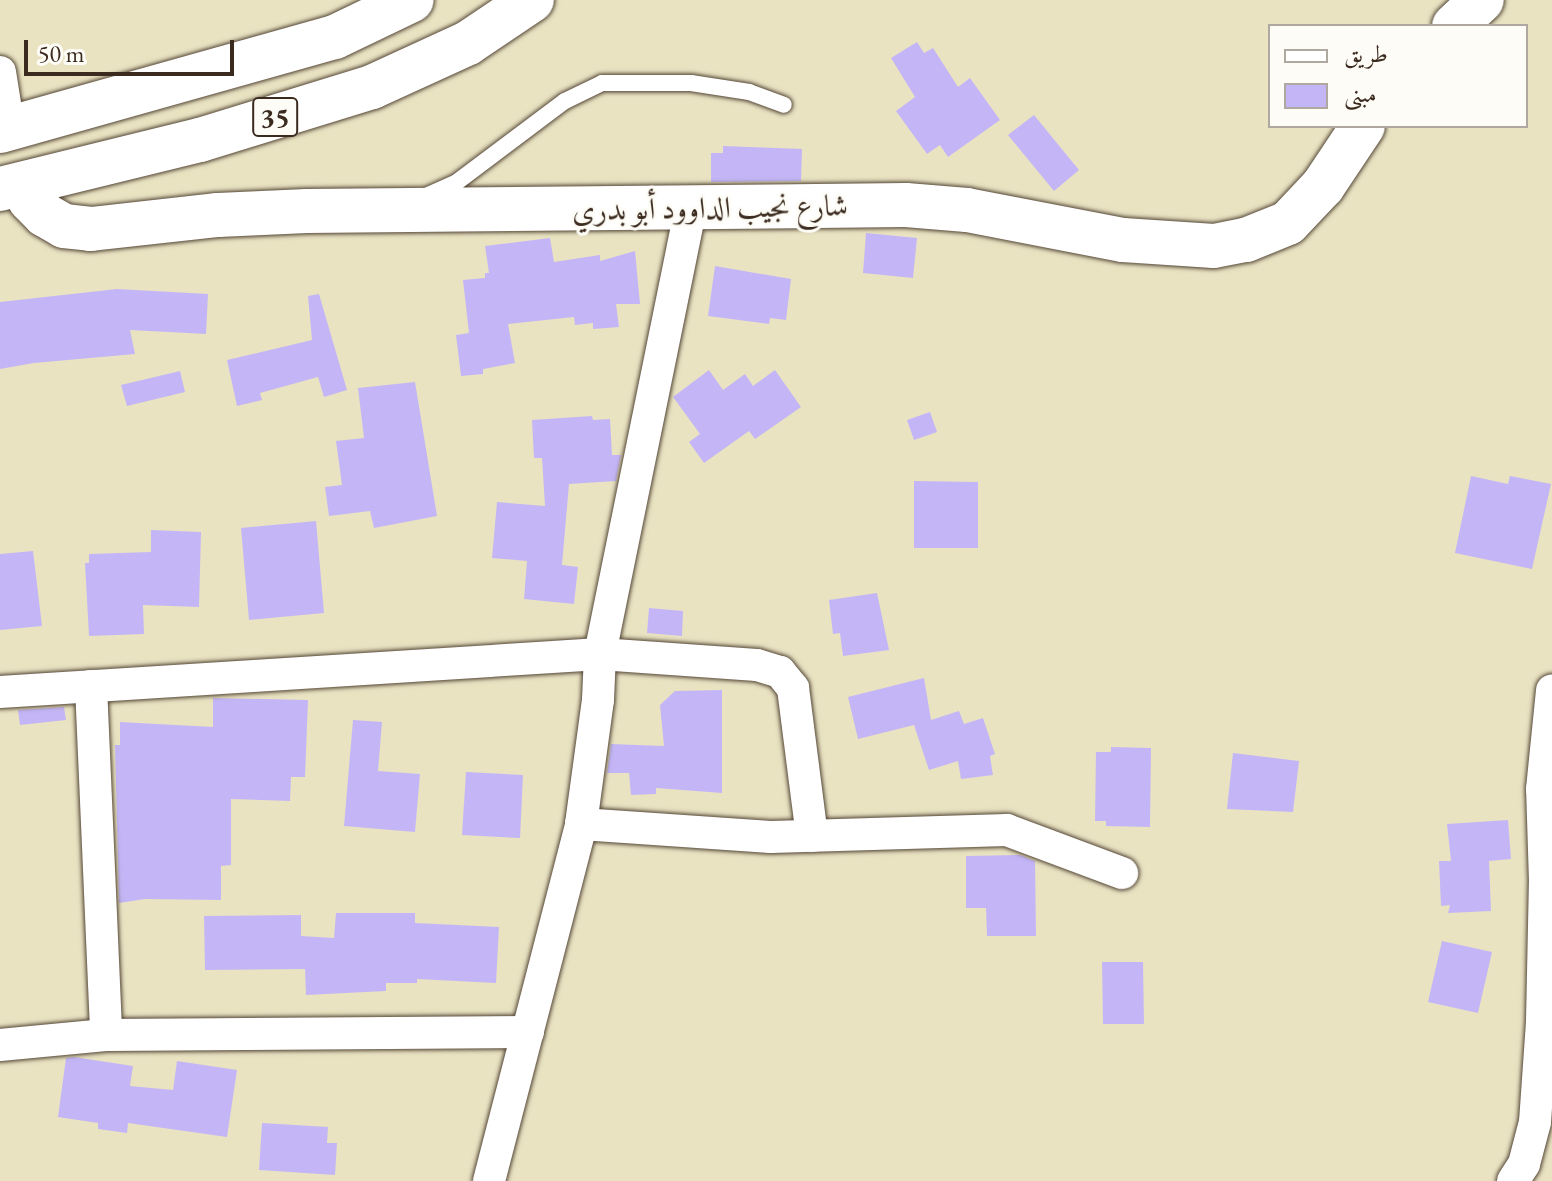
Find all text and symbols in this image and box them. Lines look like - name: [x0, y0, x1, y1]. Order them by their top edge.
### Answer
- scale bar: [28, 24, 238, 74]
- legend: [1268, 24, 1528, 128]
- text: 50 m: [38, 38, 85, 69]
- text: طريق: [1344, 38, 1388, 69]
- text: مبنى: [1344, 78, 1377, 109]
- road number: 35: [251, 93, 299, 141]
- street label: شارع نجيب الداوود أبو بدري: [572, 188, 848, 228]

